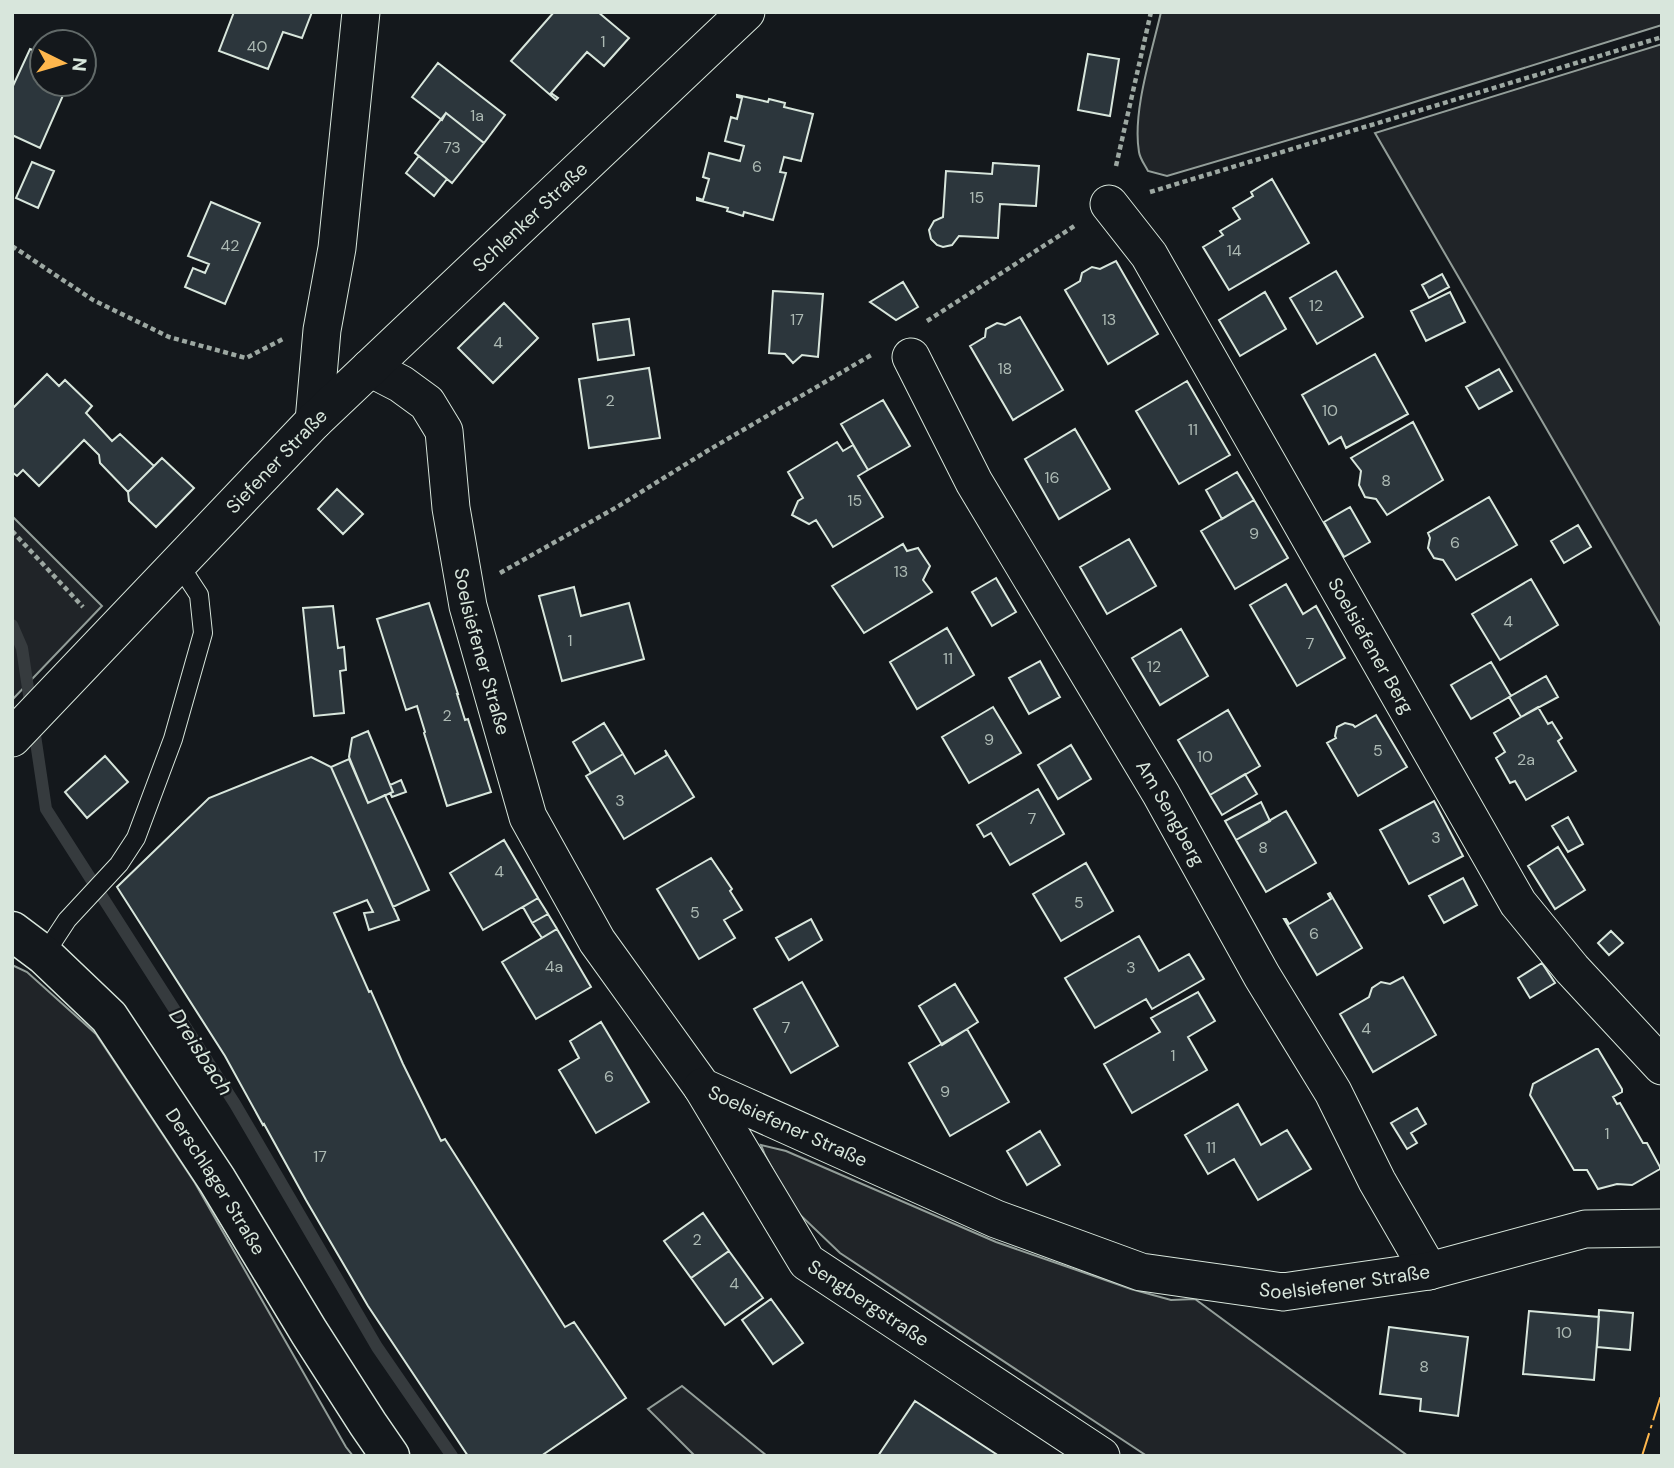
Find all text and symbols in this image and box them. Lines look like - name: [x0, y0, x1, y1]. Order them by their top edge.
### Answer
- north arrow: [28, 28, 98, 98]
- house number: 1: [601, 31, 606, 52]
- house number: 40: [247, 36, 267, 57]
- text: N: [66, 56, 92, 72]
- house number: 1a: [470, 105, 484, 126]
- house number: 73: [443, 137, 461, 158]
- house number: 6: [752, 156, 762, 177]
- street label: Schlenker Straße: [467, 157, 593, 278]
- house number: 15: [970, 187, 984, 208]
- house number: 42: [221, 235, 239, 256]
- house number: 14: [1227, 240, 1242, 261]
- house number: 12: [1309, 295, 1323, 316]
- house number: 17: [790, 309, 804, 330]
- house number: 13: [1102, 309, 1116, 330]
- house number: 4: [493, 332, 503, 353]
- house number: 18: [998, 358, 1012, 379]
- house number: 2: [605, 390, 615, 411]
- house number: 10: [1322, 400, 1338, 421]
- street label: Siefener Straße: [221, 403, 333, 519]
- house number: 11: [1188, 419, 1198, 440]
- house number: 16: [1044, 467, 1060, 488]
- house number: 8: [1381, 470, 1391, 491]
- house number: 15: [848, 490, 862, 511]
- house number: 9: [1249, 523, 1259, 544]
- house number: 6: [1450, 532, 1460, 553]
- house number: 13: [894, 561, 908, 582]
- street label: Soelsiefener Straße: [449, 566, 516, 738]
- street label: Soelsiefener Berg: [1322, 573, 1420, 718]
- house number: 4: [1503, 611, 1513, 632]
- house number: 1: [568, 630, 573, 651]
- house number: 7: [1306, 633, 1314, 654]
- house number: 11: [943, 648, 953, 669]
- house number: 12: [1147, 656, 1161, 677]
- house number: 2: [442, 705, 452, 726]
- house number: 9: [984, 729, 994, 750]
- house number: 5: [1373, 740, 1383, 761]
- house number: 10: [1197, 746, 1213, 767]
- house number: 2a: [1517, 749, 1535, 770]
- street label: Am Sengberg: [1130, 755, 1211, 871]
- house number: 3: [615, 790, 625, 811]
- house number: 7: [1028, 808, 1036, 829]
- house number: 3: [1431, 827, 1441, 848]
- house number: 8: [1258, 837, 1268, 858]
- house number: 4: [494, 861, 504, 882]
- house number: 5: [1074, 892, 1084, 913]
- house number: 5: [690, 902, 700, 923]
- house number: 6: [1309, 923, 1319, 944]
- house number: 4a: [545, 956, 563, 977]
- house number: 3: [1126, 957, 1136, 978]
- water label: Dreisbach: [162, 1003, 240, 1101]
- house number: 7: [782, 1017, 790, 1038]
- house number: 4: [1361, 1018, 1371, 1039]
- house number: 1: [1171, 1045, 1176, 1066]
- house number: 6: [604, 1066, 614, 1087]
- street label: Soelsiefener Straße: [704, 1079, 871, 1173]
- house number: 9: [940, 1081, 950, 1102]
- street label: Derschlager Straße: [160, 1103, 271, 1260]
- house number: 1: [1605, 1123, 1610, 1144]
- house number: 11: [1206, 1137, 1216, 1158]
- house number: 17: [313, 1146, 327, 1167]
- house number: 2: [692, 1229, 702, 1250]
- street label: Sengbergstraße: [803, 1254, 934, 1352]
- street label: Soelsiefener Straße: [1258, 1259, 1432, 1305]
- house number: 4: [729, 1273, 739, 1294]
- house number: 10: [1556, 1322, 1572, 1343]
- house number: 8: [1419, 1356, 1429, 1377]

